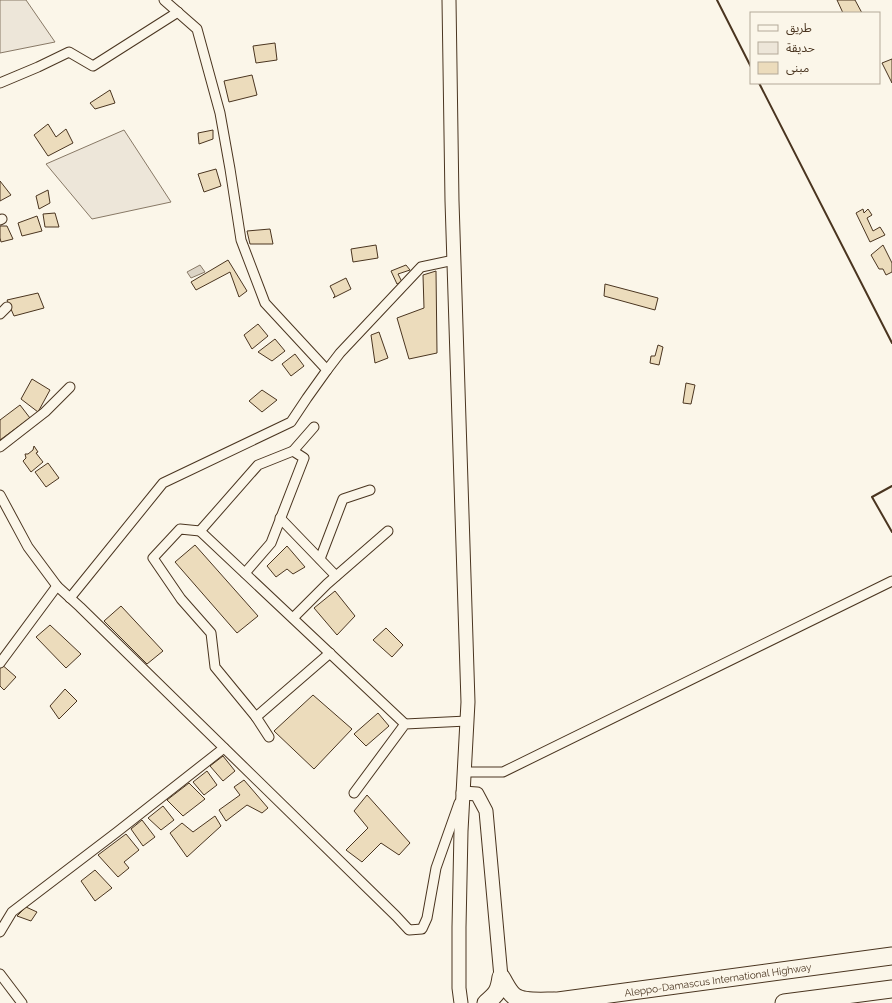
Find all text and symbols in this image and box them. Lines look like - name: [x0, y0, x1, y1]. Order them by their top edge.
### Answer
- legend: [750, 12, 880, 84]
- text: طريق: [786, 21, 812, 36]
- text: حديقة: [786, 41, 815, 55]
- text: مبنى: [786, 61, 809, 75]
- street label: Aleppo-Damascus International Highway: [624, 961, 813, 999]

